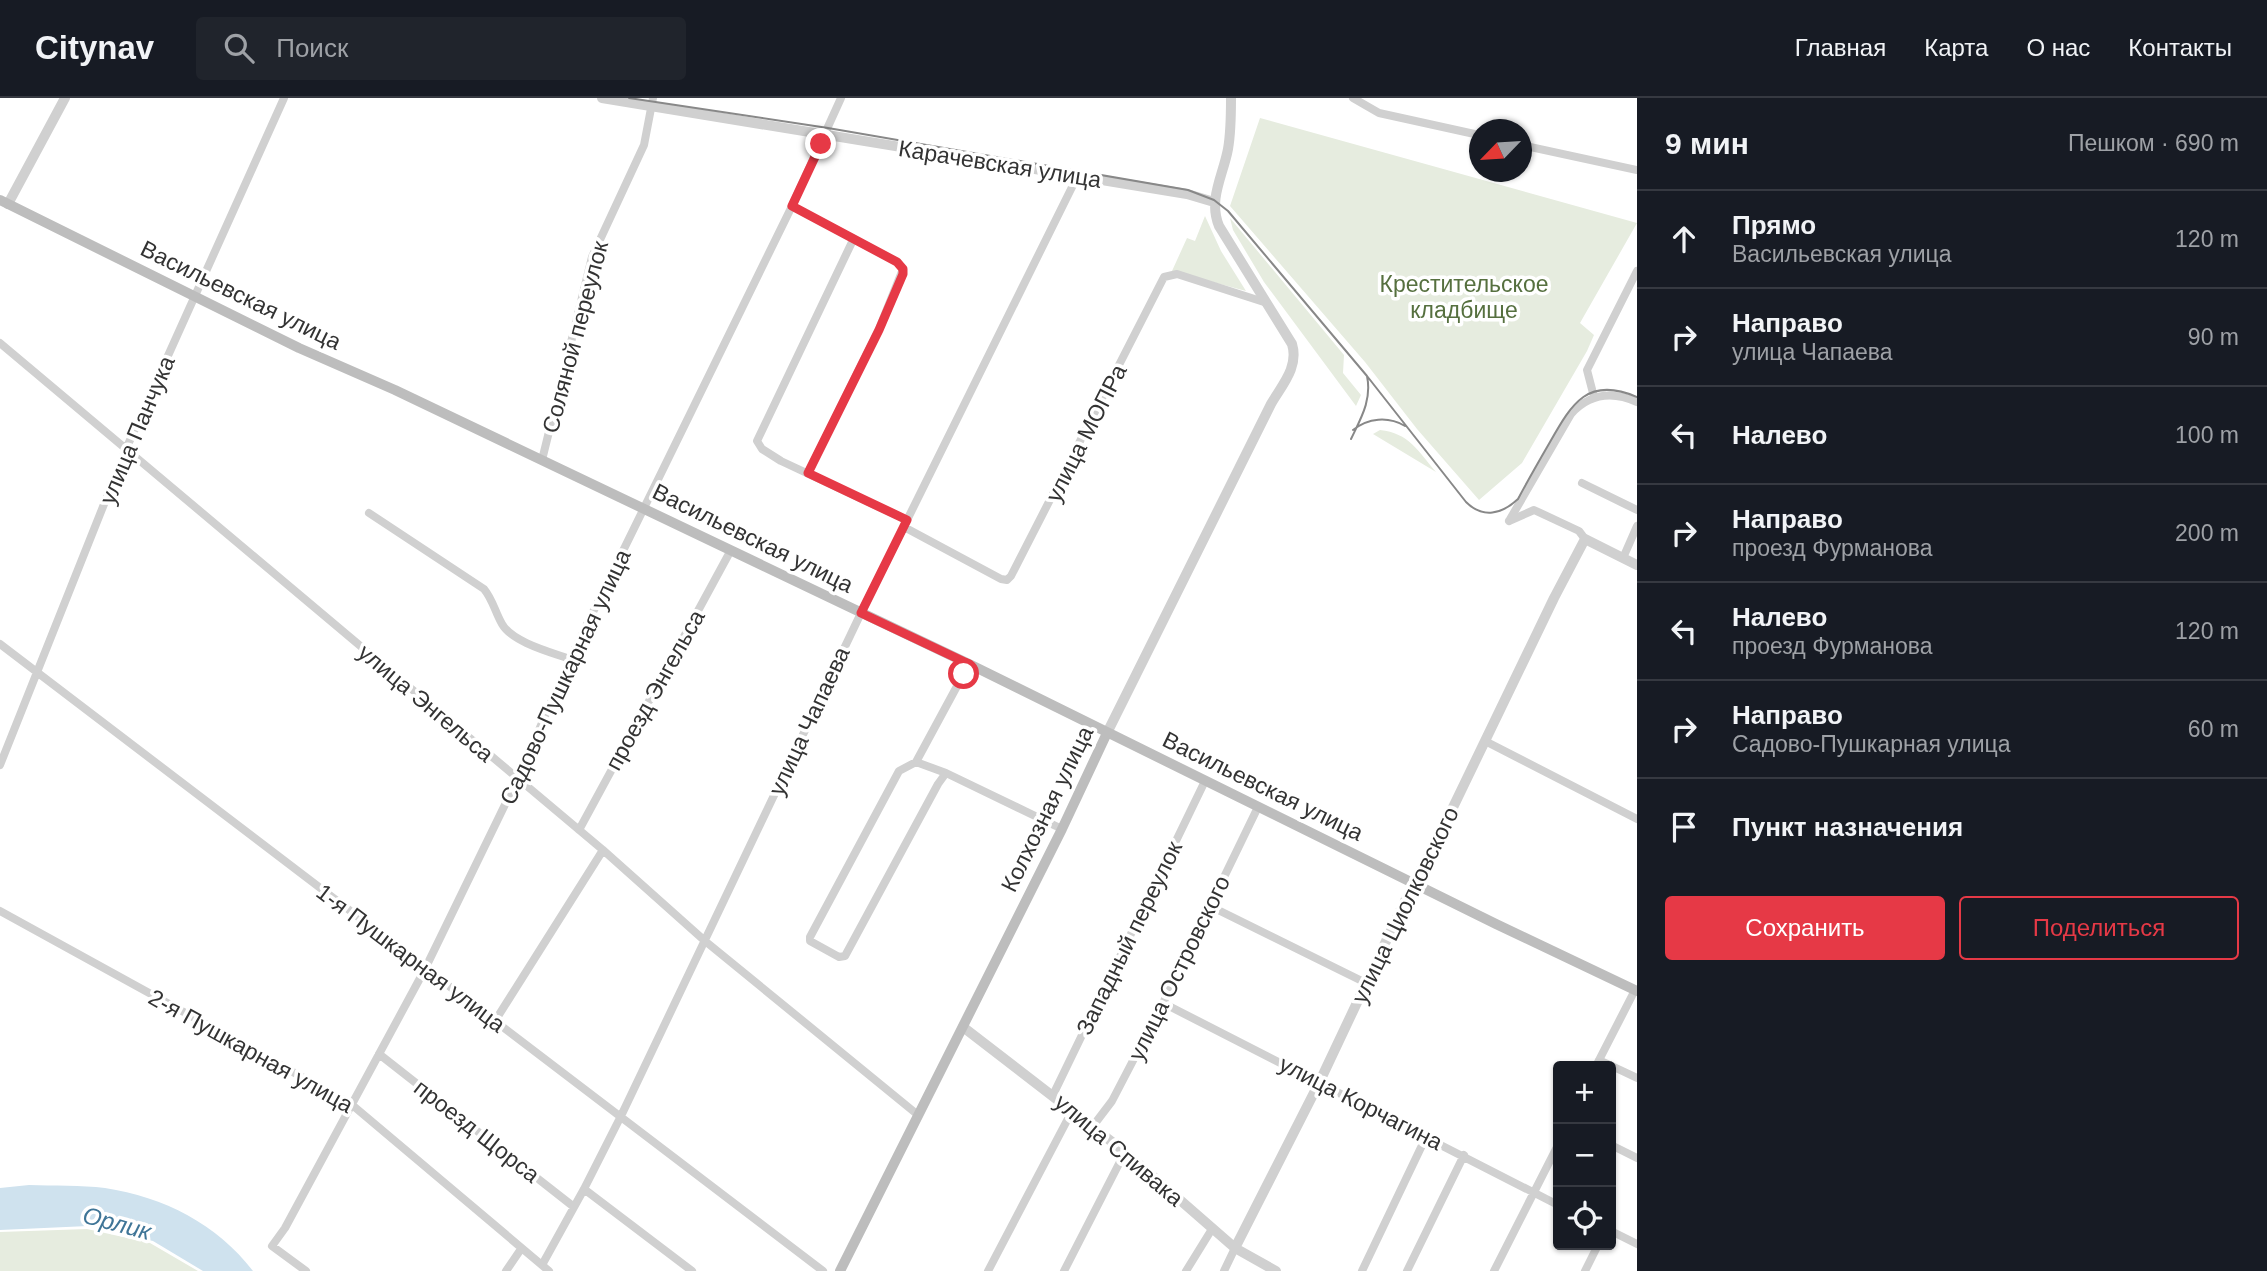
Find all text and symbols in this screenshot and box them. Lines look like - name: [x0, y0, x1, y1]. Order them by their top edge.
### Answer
- search box: [196, 17, 686, 80]
- text: Citynav: [35, 29, 154, 66]
- icon: search: [220, 29, 258, 67]
- text: Поиск: [276, 33, 348, 63]
- text: Главная: [1795, 34, 1886, 61]
- text: Карта: [1924, 34, 1988, 61]
- text: О нас: [2026, 34, 2090, 61]
- text: Контакты: [2128, 34, 2232, 61]
- north arrow: [1469, 119, 1532, 182]
- text: 9 мин: [1665, 127, 1749, 160]
- route end: [805, 128, 836, 159]
- text: Пешком · 690 m: [2068, 130, 2239, 156]
- street label: Карачевская улица: [897, 135, 1103, 193]
- text: Прямо: [1732, 210, 1816, 240]
- icon: ahead: [1665, 220, 1703, 258]
- text: 120 m: [2175, 226, 2239, 252]
- street label: Васильевская улица: [137, 235, 346, 355]
- street label: Соляной переулок: [537, 237, 613, 436]
- text: Васильевская улица: [1732, 241, 1952, 267]
- park label: Крестительское кладбище: [1380, 271, 1548, 323]
- text: Направо: [1732, 308, 1843, 338]
- icon: right: [1665, 318, 1703, 356]
- text: 90 m: [2188, 324, 2239, 350]
- text: улица Чапаева: [1732, 339, 1893, 365]
- street label: улица Панчука: [94, 352, 180, 508]
- street label: улица МОПРа: [1040, 360, 1132, 506]
- icon: left: [1665, 416, 1703, 454]
- text: Налево: [1732, 420, 1827, 450]
- text: 100 m: [2175, 422, 2239, 448]
- street label: Васильевская улица: [649, 478, 858, 598]
- text: Направо: [1732, 504, 1843, 534]
- icon: right: [1665, 514, 1703, 552]
- text: 200 m: [2175, 520, 2239, 546]
- text: проезд Фурманова: [1732, 535, 1933, 561]
- street label: Садово-Пушкарная улица: [494, 545, 636, 809]
- text: Налево: [1732, 602, 1827, 632]
- street label: проезд Энгельса: [600, 605, 710, 775]
- icon: left: [1665, 612, 1703, 650]
- text: 120 m: [2175, 618, 2239, 644]
- text: проезд Фурманова: [1732, 633, 1933, 659]
- street label: улица Энгельса: [353, 639, 499, 767]
- street label: улица Чапаева: [763, 643, 855, 799]
- route start: [948, 658, 979, 689]
- text: Направо: [1732, 700, 1843, 730]
- icon: right: [1665, 710, 1703, 748]
- text: 60 m: [2188, 716, 2239, 742]
- street label: Колхозная улица: [996, 722, 1098, 896]
- street label: Васильевская улица: [1159, 726, 1368, 846]
- text: Садово-Пушкарная улица: [1732, 731, 2010, 757]
- street label: улица Циолковского: [1346, 802, 1464, 1008]
- icon: arrive: [1665, 808, 1703, 846]
- text: Пункт назначения: [1732, 812, 1963, 842]
- street label: Западный переулок: [1071, 836, 1188, 1039]
- street label: улица Островского: [1123, 871, 1235, 1065]
- street label: 1-я Пушкарная улица: [312, 879, 511, 1038]
- button: Сохранить: [1665, 896, 1945, 960]
- button: Поделиться: [1959, 896, 2239, 960]
- street label: 2-я Пушкарная улица: [144, 984, 358, 1118]
- street label: улица Корчагина: [1275, 1051, 1447, 1155]
- map controls: [1553, 1061, 1616, 1250]
- button: +: [1553, 1061, 1616, 1124]
- street label: проезд Щорса: [409, 1074, 545, 1188]
- street label: улица Спивака: [1049, 1089, 1189, 1211]
- button: −: [1553, 1124, 1616, 1187]
- button: locate: [1553, 1187, 1616, 1250]
- water label: Орлик: [80, 1201, 156, 1245]

